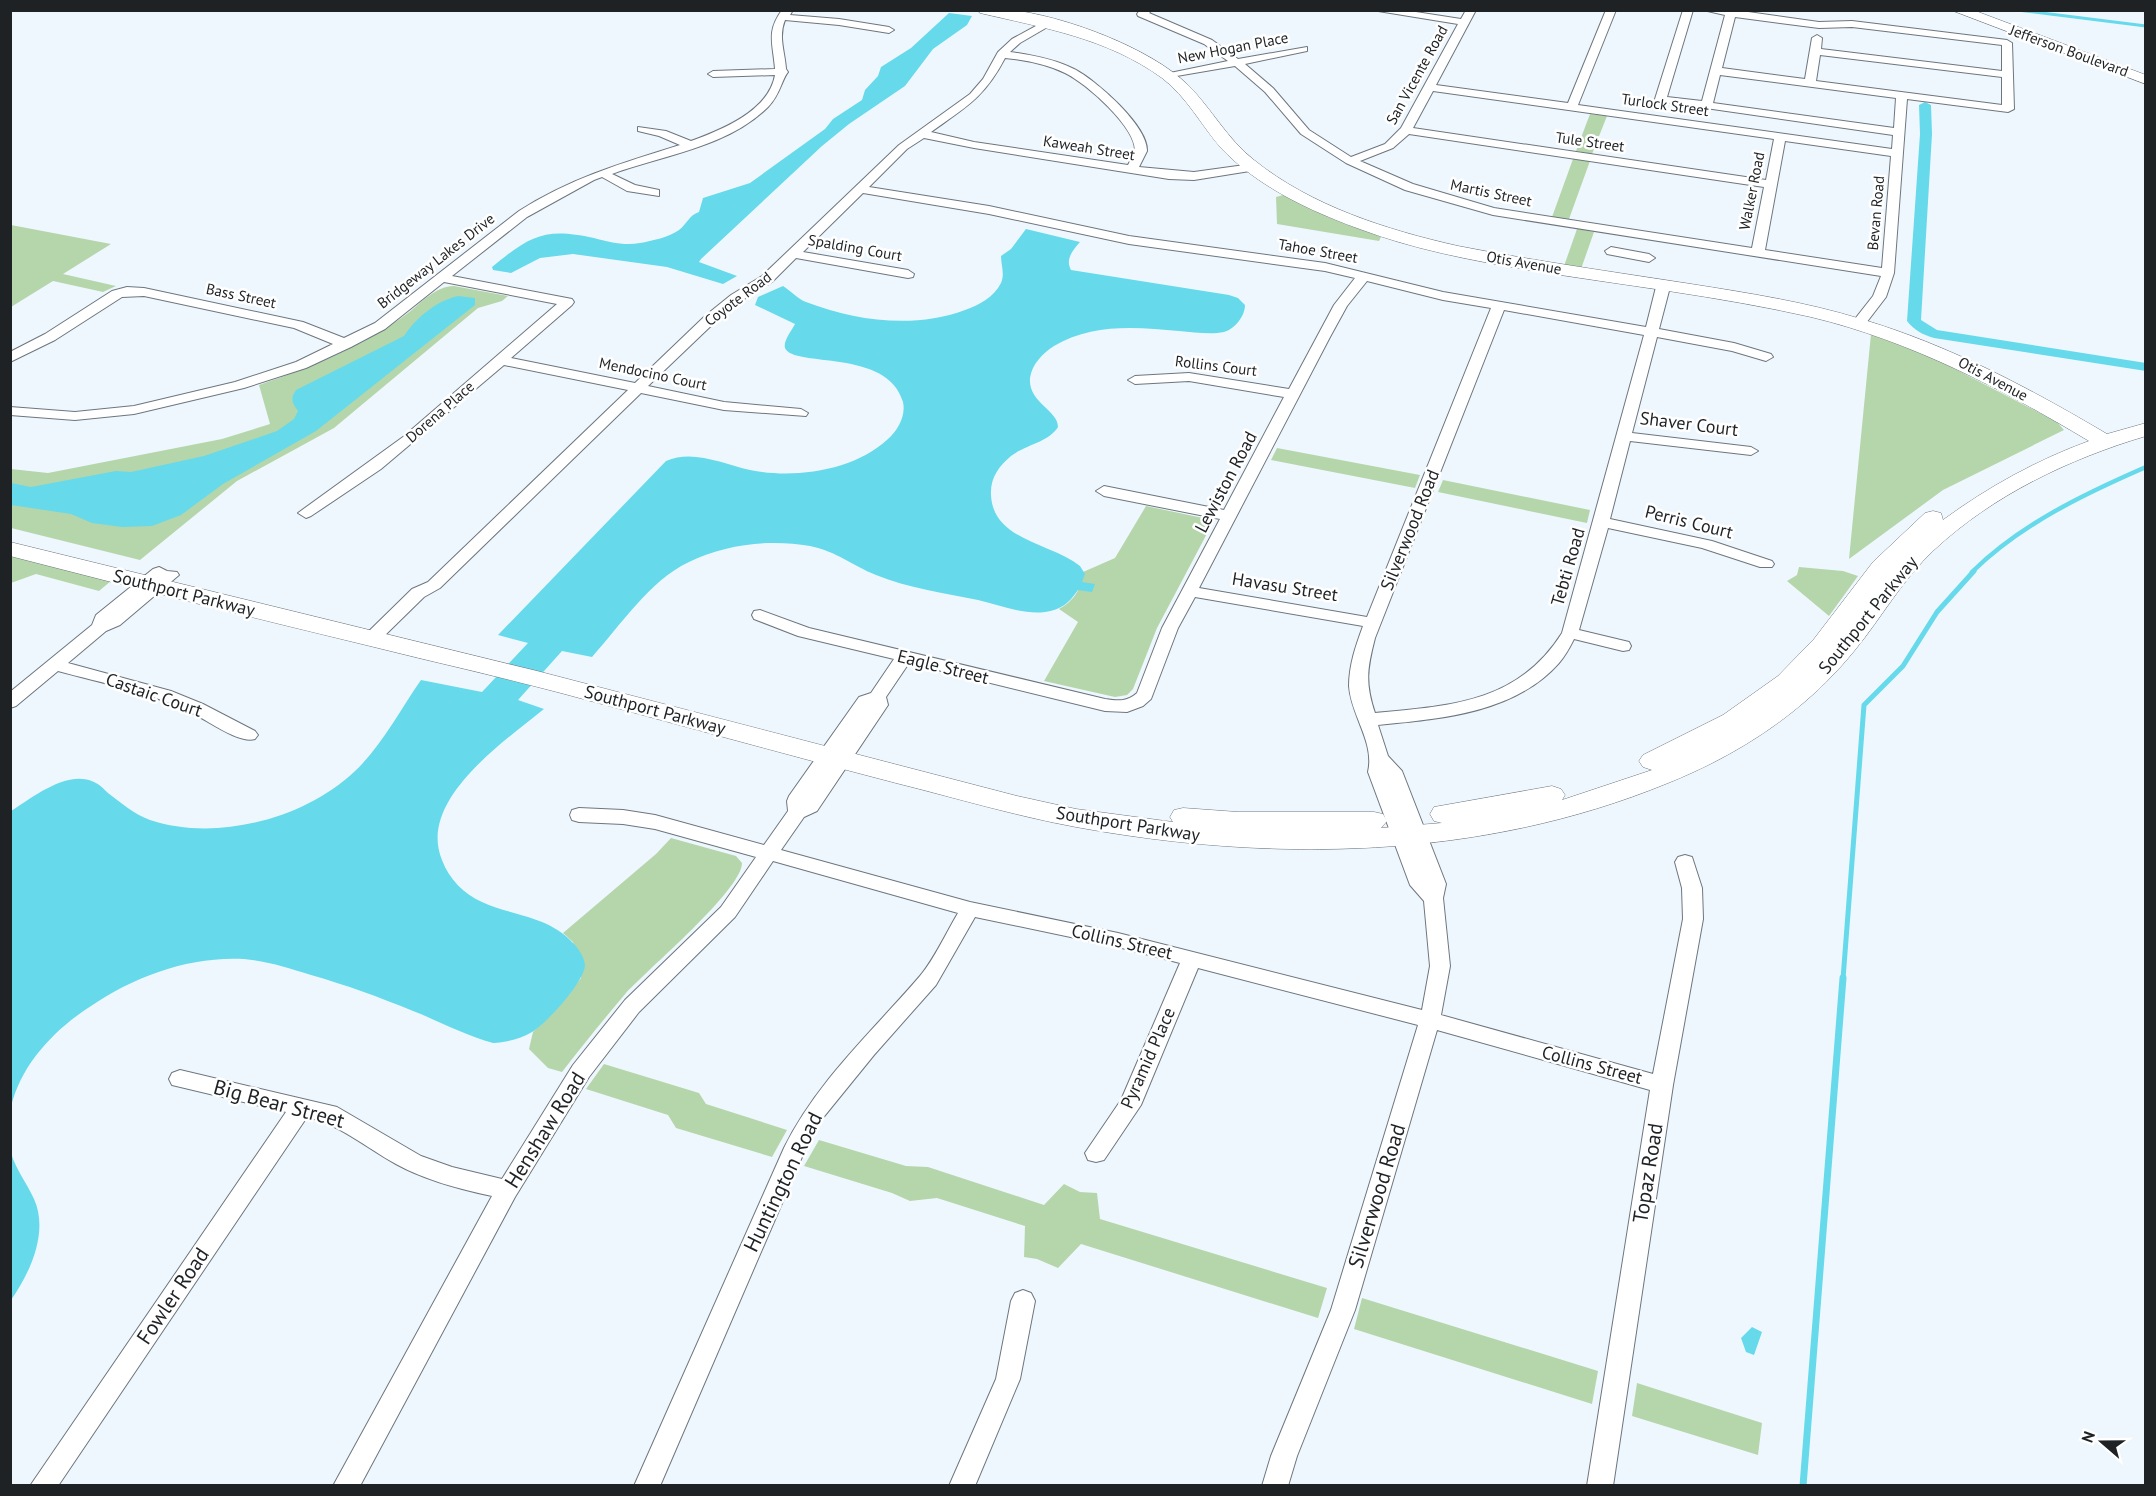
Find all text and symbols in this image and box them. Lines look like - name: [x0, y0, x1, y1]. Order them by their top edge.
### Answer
- street label: Jefferson Boulevard: [2006, 20, 2131, 81]
- street label: San Vicente Road: [1382, 22, 1452, 128]
- street label: New Hogan Place: [1176, 27, 1290, 68]
- street label: Turlock Street: [1620, 89, 1710, 120]
- street label: Tule Street: [1555, 127, 1626, 156]
- street label: Kaweah Street: [1042, 131, 1136, 164]
- street label: Walker Road: [1735, 150, 1768, 232]
- street label: Martis Street: [1449, 175, 1533, 210]
- street label: Bevan Road: [1863, 175, 1888, 251]
- street label: Bridgeway Lakes Drive: [373, 209, 498, 312]
- street label: Spalding Court: [807, 230, 904, 265]
- street label: Tahoe Street: [1277, 234, 1359, 267]
- street label: Otis Avenue: [1485, 247, 1563, 278]
- street label: Coyote Road: [700, 267, 775, 330]
- street label: Bass Street: [204, 279, 278, 312]
- street label: Rollins Court: [1174, 351, 1258, 380]
- street label: Otis Avenue: [1955, 352, 2031, 405]
- street label: Mendocino Court: [598, 353, 709, 394]
- street label: Dorena Place: [402, 377, 478, 447]
- street label: Shaver Court: [1639, 406, 1739, 441]
- street label: Lewiston Road: [1189, 427, 1262, 536]
- street label: Silverwood Road: [1375, 466, 1444, 594]
- street label: Perris Court: [1643, 499, 1735, 544]
- street label: Tebti Road: [1545, 525, 1590, 609]
- street label: Southport Parkway: [1813, 550, 1923, 678]
- street label: Southport Parkway: [111, 564, 258, 621]
- street label: Havasu Street: [1231, 567, 1340, 606]
- street label: Eagle Street: [895, 644, 991, 689]
- street label: Castaic Court: [103, 667, 205, 722]
- street label: Southport Parkway: [582, 680, 729, 740]
- street label: Southport Parkway: [1054, 801, 1202, 846]
- street label: Collins Street: [1069, 919, 1175, 964]
- street label: Pyramid Place: [1115, 1004, 1180, 1112]
- street label: Collins Street: [1539, 1040, 1645, 1089]
- street label: Henshaw Road: [498, 1067, 591, 1193]
- street label: Big Bear Street: [211, 1073, 348, 1134]
- street label: Huntington Road: [737, 1107, 828, 1256]
- street label: Silverwood Road: [1342, 1120, 1411, 1271]
- street label: Topaz Road: [1626, 1121, 1669, 1225]
- street label: Fowler Road: [130, 1242, 215, 1349]
- north arrow: [2072, 1412, 2132, 1472]
- text: N: [2077, 1429, 2099, 1445]

